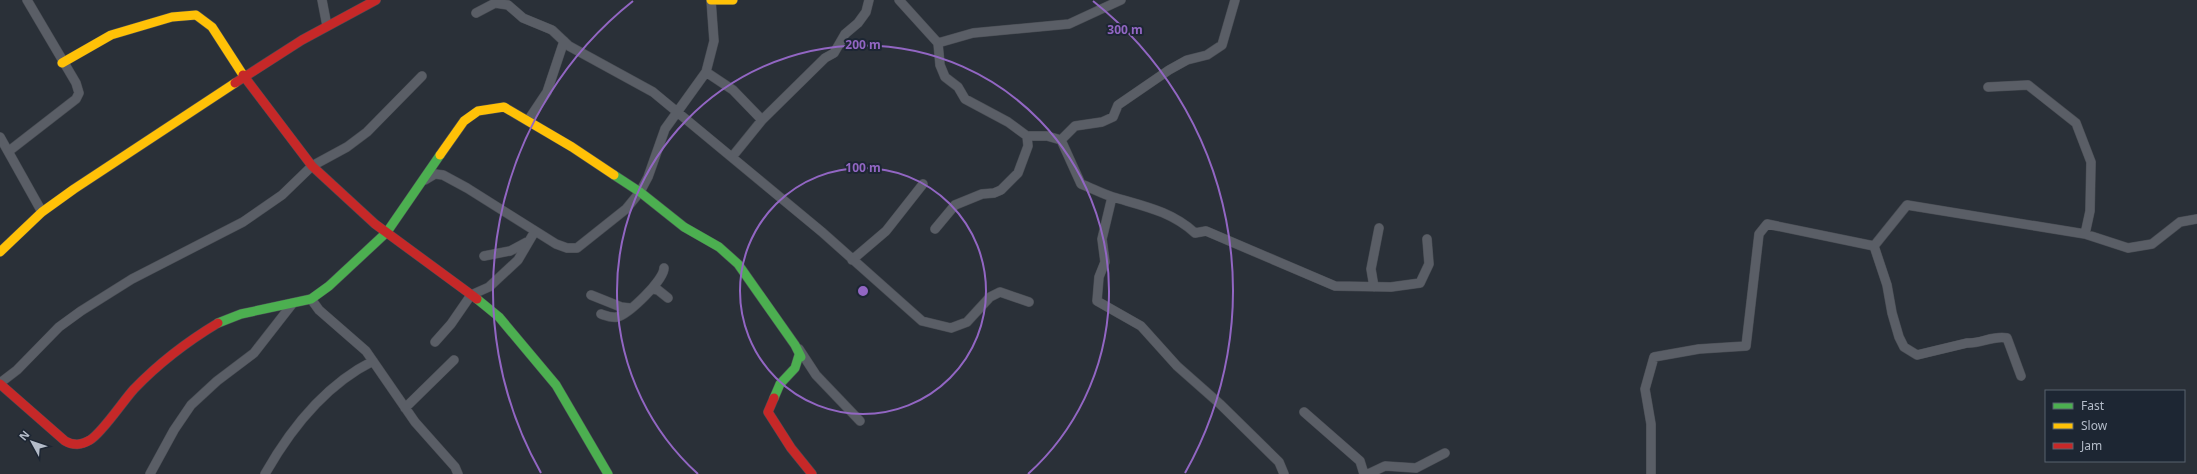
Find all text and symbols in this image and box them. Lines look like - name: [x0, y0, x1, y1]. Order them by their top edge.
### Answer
- text: 300 m: [1107, 21, 1143, 38]
- text: 200 m: [845, 36, 881, 53]
- text: 100 m: [845, 159, 881, 176]
- centre of rings: [856, 284, 870, 298]
- legend: [2045, 390, 2185, 462]
- text: Fast: [2081, 397, 2105, 414]
- text: Slow: [2081, 417, 2108, 434]
- north arrow: [12, 422, 52, 462]
- text: N: [15, 427, 33, 444]
- text: Jam: [2080, 437, 2102, 454]

